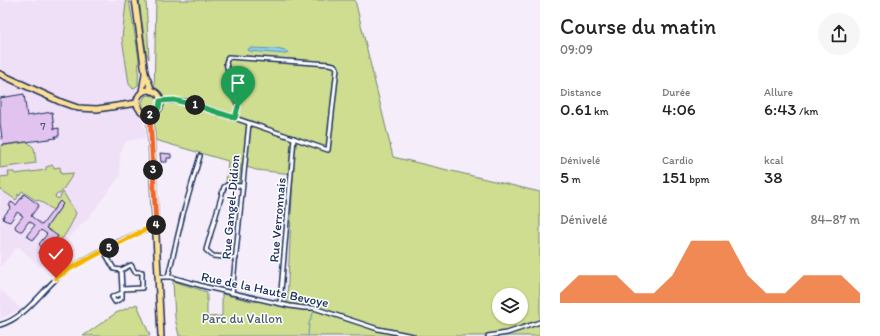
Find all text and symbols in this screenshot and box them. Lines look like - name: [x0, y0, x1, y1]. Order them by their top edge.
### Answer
- text: Course du matin: [560, 13, 716, 40]
- button: share: [818, 13, 860, 55]
- text: 09:09: [560, 42, 593, 57]
- pin: [221, 66, 255, 107]
- icon: arrive: [227, 72, 249, 94]
- text: Distance: [560, 86, 601, 99]
- text: Durée: [662, 86, 690, 99]
- text: Allure: [764, 86, 793, 99]
- pin: 1: [185, 95, 205, 115]
- text: 1: [192, 98, 198, 111]
- text: 0.61: [560, 99, 592, 119]
- text: 4:06: [662, 99, 696, 119]
- text: 6:43: [764, 99, 797, 119]
- pin: 2: [140, 105, 160, 125]
- text: km: [592, 105, 609, 118]
- text: /km: [797, 105, 818, 118]
- text: 2: [147, 108, 153, 121]
- house number: 7: [40, 120, 46, 133]
- street label: Rue Gangel-Didion: [218, 154, 243, 260]
- text: Dénivelé: [560, 154, 600, 167]
- text: Cardio: [662, 154, 693, 167]
- text: kcal: [764, 154, 784, 167]
- pin: 3: [143, 160, 163, 180]
- text: 3: [150, 163, 156, 176]
- text: 5: [560, 167, 569, 187]
- text: 151: [662, 167, 687, 187]
- text: 38: [764, 167, 783, 187]
- text: m: [569, 173, 581, 186]
- text: bpm: [687, 173, 710, 186]
- street label: Rue Verronnais: [266, 177, 289, 263]
- text: Dénivelé: [560, 212, 608, 227]
- text: 84–87 m: [810, 212, 860, 227]
- pin: 4: [146, 215, 166, 235]
- text: 4: [153, 218, 159, 231]
- pin: [39, 237, 73, 278]
- pin: 5: [99, 238, 119, 258]
- text: 5: [106, 241, 112, 254]
- icon: check: [45, 243, 67, 265]
- street label: Rue de la Haute Bevoye: [200, 269, 330, 310]
- map controls: [492, 288, 528, 324]
- button: layers: [492, 288, 528, 324]
- park label: Parc du Vallon: [202, 311, 283, 326]

